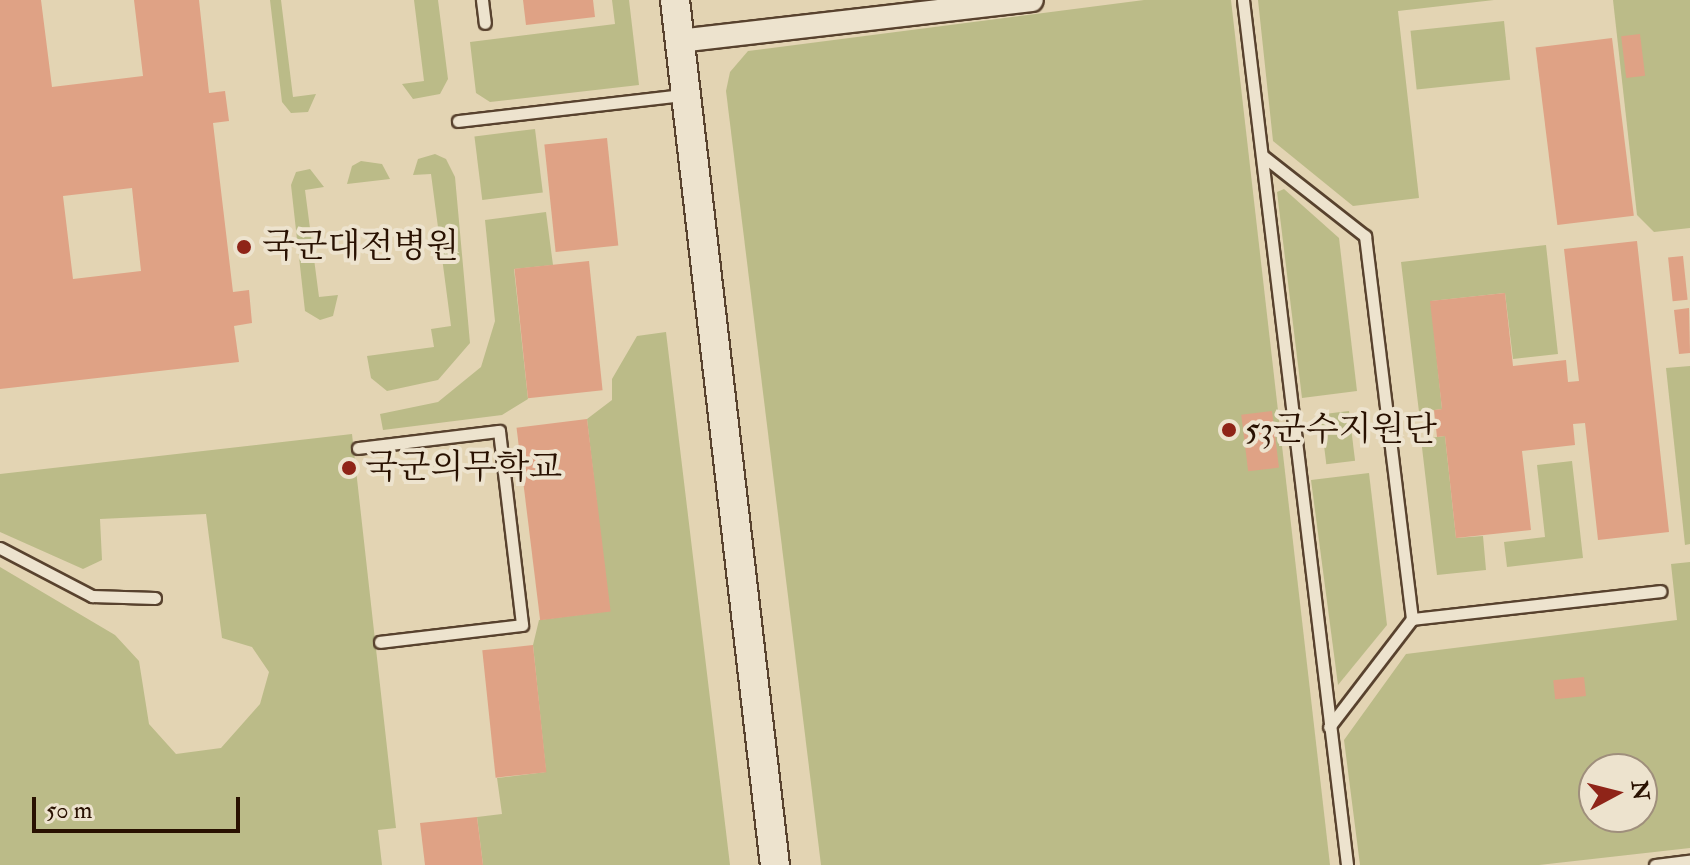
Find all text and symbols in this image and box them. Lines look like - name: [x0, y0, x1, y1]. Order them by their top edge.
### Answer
- place label: 국군대전병원: [262, 227, 459, 267]
- marker: 국군대전병원: [233, 236, 255, 258]
- place label: 53군수지원단: [1245, 410, 1437, 450]
- marker: 53군수지원단: [1220, 421, 1238, 439]
- place label: 국군의무학교: [365, 448, 562, 488]
- marker: 국군의무학교: [340, 459, 358, 477]
- north arrow: [1578, 753, 1658, 833]
- text: N: [1625, 779, 1655, 802]
- scale bar: [36, 781, 244, 831]
- text: 50 m: [46, 795, 92, 826]

